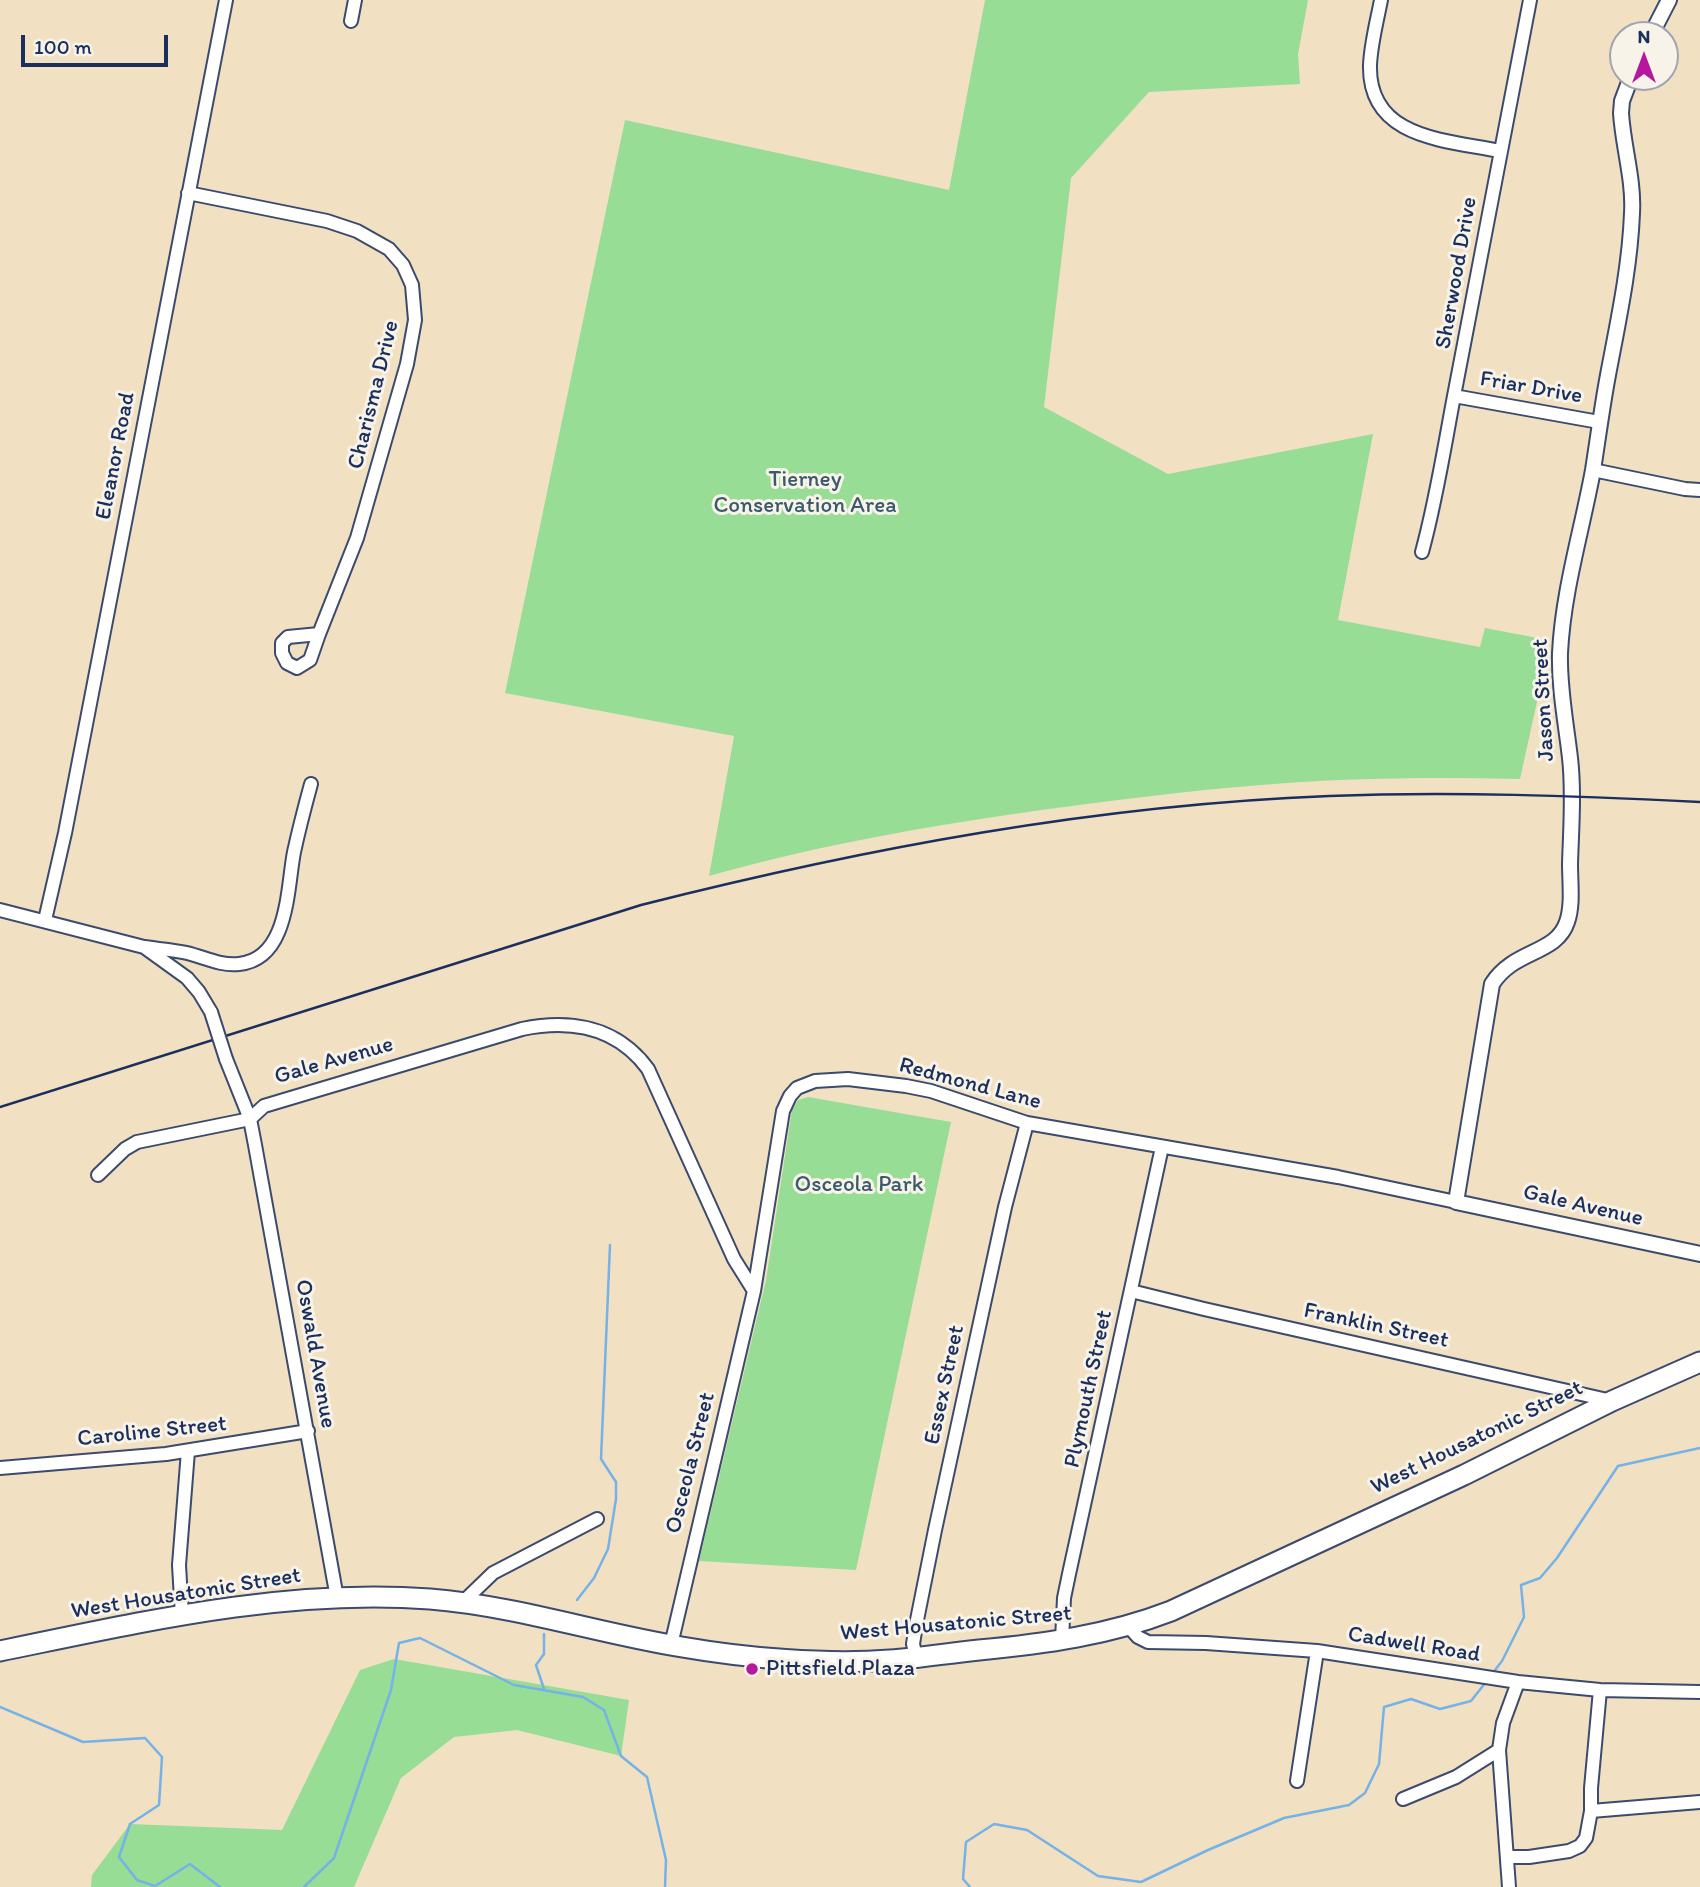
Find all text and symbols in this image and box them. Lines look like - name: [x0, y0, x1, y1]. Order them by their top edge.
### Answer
- scale bar: [24, 21, 172, 65]
- north arrow: [1609, 21, 1679, 91]
- text: N: [1638, 25, 1650, 48]
- text: 100 m: [34, 34, 92, 59]
- street label: Sherwood Drive: [1430, 195, 1484, 351]
- street label: Charisma Drive: [342, 318, 406, 472]
- street label: Friar Drive: [1478, 365, 1584, 411]
- street label: Eleanor Road: [90, 390, 142, 522]
- park label: Tierney Conservation Area: [714, 466, 896, 520]
- street label: Jason Street: [1527, 638, 1561, 762]
- street label: Gale Avenue: [271, 1031, 397, 1091]
- street label: Redmond Lane: [896, 1052, 1044, 1116]
- park label: Osceola Park: [795, 1171, 923, 1199]
- street label: Gale Avenue: [1520, 1179, 1646, 1233]
- street label: Oswald Avenue: [288, 1277, 342, 1431]
- street label: Franklin Street: [1301, 1297, 1451, 1355]
- street label: Plymouth Street: [1059, 1308, 1119, 1470]
- street label: Essex Street: [919, 1323, 971, 1447]
- street label: West Housatonic Street: [1367, 1375, 1587, 1501]
- street label: Osceola Street: [660, 1390, 722, 1536]
- street label: Caroline Street: [76, 1410, 228, 1454]
- street label: West Housatonic Street: [69, 1562, 303, 1626]
- street label: West Housatonic Street: [839, 1600, 1073, 1648]
- street label: Cadwell Road: [1346, 1621, 1482, 1669]
- place label: Pittsfield Plaza: [766, 1655, 915, 1683]
- marker: Pittsfield Plaza: [744, 1661, 760, 1677]

